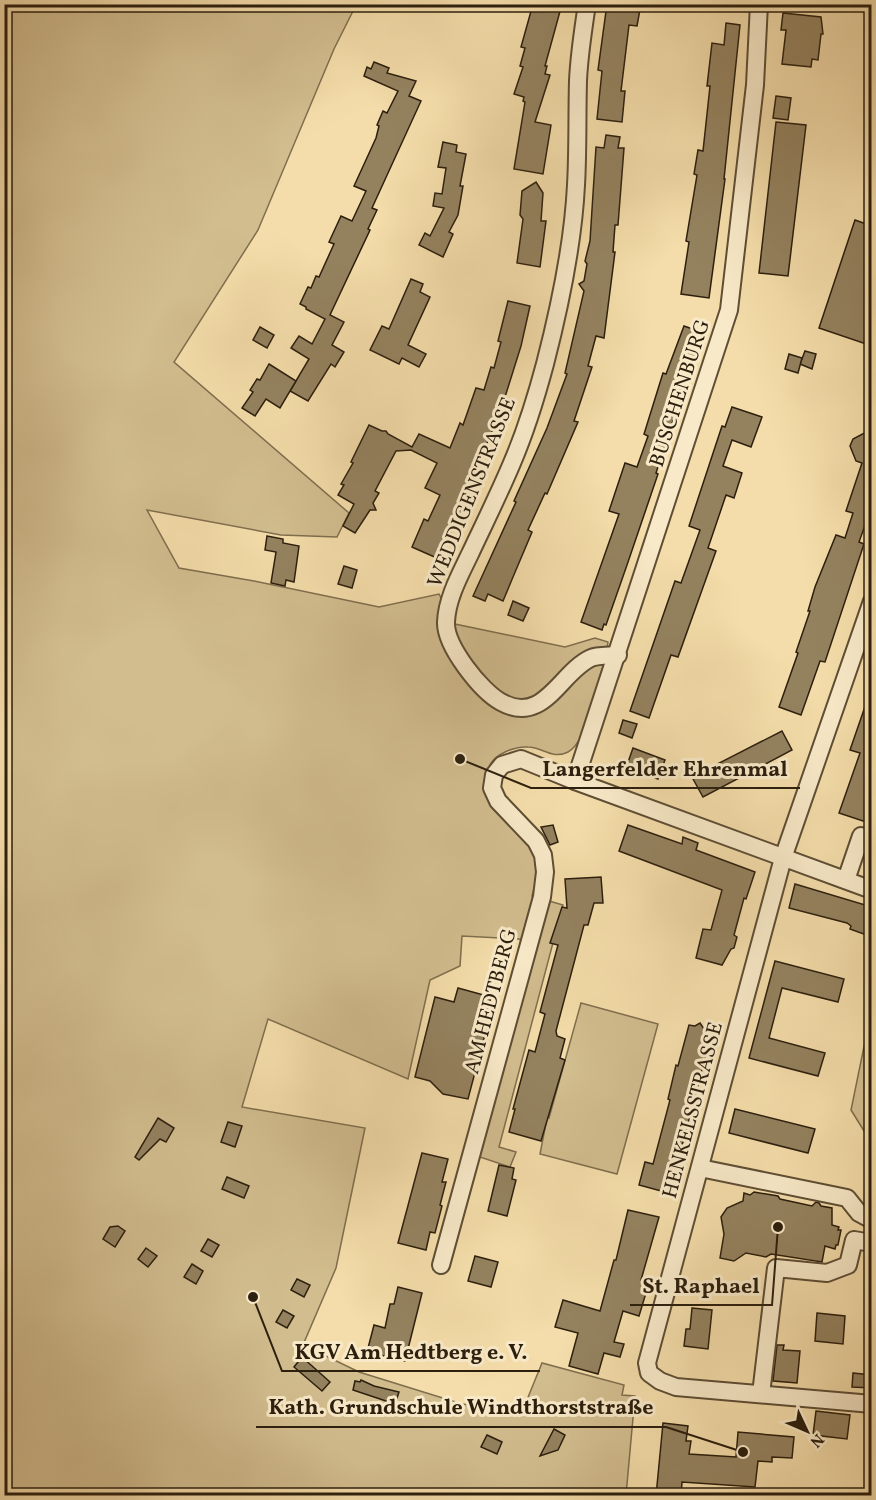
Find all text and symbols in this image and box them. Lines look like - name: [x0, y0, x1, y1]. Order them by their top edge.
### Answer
- street label: BUSCHENBURG: [643, 316, 718, 471]
- street label: WEDDIGENSTRASSE: [421, 393, 524, 592]
- callout: Langerfelder Ehrenmal: [531, 748, 800, 788]
- text: Langerfelder Ehrenmal: [542, 755, 788, 786]
- street label: AM HEDTBERG: [458, 926, 525, 1077]
- street label: HENKELSSTRASSE: [656, 1019, 731, 1202]
- callout: St. Raphael: [630, 1265, 772, 1305]
- text: St. Raphael: [642, 1272, 760, 1303]
- callout: KGV Am Hedtberg e. V.: [282, 1331, 540, 1371]
- text: KGV Am Hedtberg e. V.: [295, 1338, 527, 1369]
- callout: Kath. Grundschule Windthorststraße: [256, 1387, 666, 1427]
- text: Kath. Grundschule Windthorststraße: [268, 1393, 654, 1424]
- north arrow: [777, 1401, 837, 1461]
- text: N: [804, 1428, 828, 1452]

